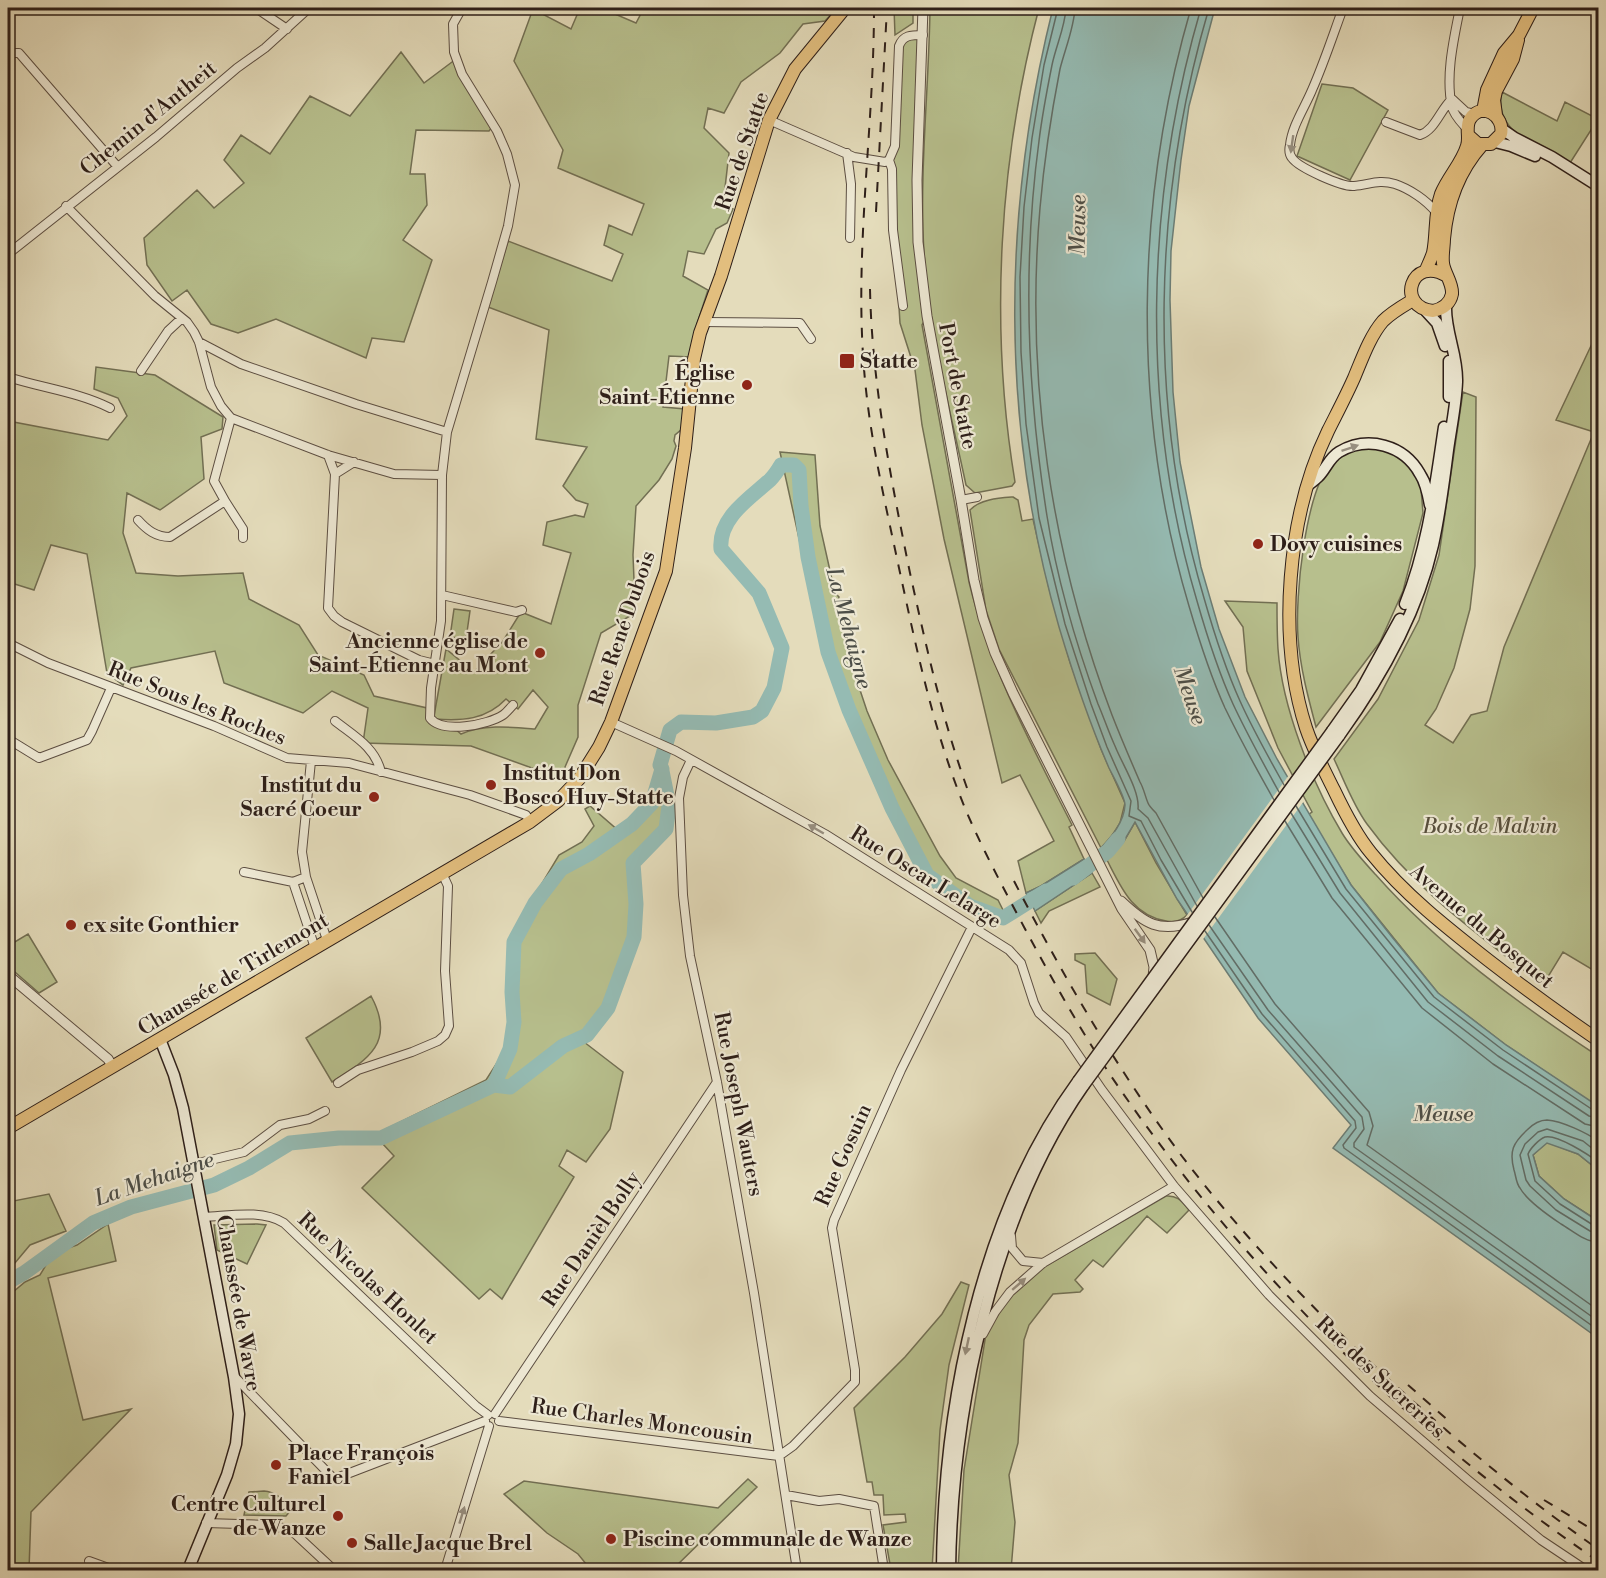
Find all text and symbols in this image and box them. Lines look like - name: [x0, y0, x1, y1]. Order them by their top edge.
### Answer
- street label: Chemin d'Antheit: [75, 55, 223, 182]
- street label: Rue de Statte: [710, 88, 775, 214]
- one-way arrow: [1287, 135, 1296, 154]
- water label: Meuse: [1064, 194, 1093, 256]
- street label: Port de Statte: [932, 321, 982, 452]
- place label: Statte: [860, 349, 918, 375]
- marker: Statte: [838, 352, 856, 370]
- place label: Église Saint-Étienne: [599, 359, 735, 411]
- marker: Église Saint-Étienne: [740, 378, 754, 392]
- one-way arrow: [1341, 443, 1359, 453]
- place label: Dovy cuisines: [1270, 532, 1402, 558]
- marker: Dovy cuisines: [1251, 537, 1265, 551]
- street label: Rue René Dubois: [584, 548, 662, 709]
- water label: La Mehaigne: [819, 564, 878, 692]
- place label: Ancienne église de Saint-Étienne au Mont: [309, 629, 529, 679]
- marker: Ancienne église de Saint-Étienne au Mont: [533, 646, 547, 660]
- street label: Rue Sous les Roches: [104, 656, 290, 752]
- water label: Meuse: [1167, 662, 1212, 729]
- place label: Institut Don Bosco Huy-Statte: [503, 761, 674, 811]
- place label: Institut du Sacré Coeur: [241, 773, 362, 823]
- marker: Institut Don Bosco Huy-Statte: [484, 778, 498, 792]
- marker: Institut du Sacré Coeur: [367, 790, 381, 804]
- park label: Bois de Malvin: [1421, 814, 1558, 840]
- street label: Rue Oscar Lelarge: [845, 821, 1006, 935]
- one-way arrow: [807, 824, 824, 834]
- street label: Avenue du Bosquet: [1403, 858, 1559, 995]
- street label: Chaussée de Tirlemont: [134, 907, 334, 1042]
- place label: ex site Gonthier: [83, 913, 239, 939]
- marker: ex site Gonthier: [64, 918, 78, 932]
- one-way arrow: [1134, 928, 1146, 943]
- street label: Rue Joseph Wauters: [707, 1010, 769, 1199]
- street label: Rue Gosuin: [810, 1100, 878, 1211]
- water label: Meuse: [1413, 1101, 1473, 1128]
- water label: La Mehaigne: [90, 1146, 218, 1213]
- street label: Rue Danièl Bolly: [537, 1166, 647, 1312]
- street label: Rue Nicolas Honlet: [292, 1207, 443, 1351]
- street label: Chaussée de Wavre: [210, 1213, 266, 1393]
- one-way arrow: [1011, 1278, 1026, 1291]
- street label: Rue des Sucreries: [1310, 1311, 1451, 1444]
- one-way arrow: [962, 1337, 971, 1356]
- street label: Rue Charles Moncousin: [529, 1394, 755, 1451]
- place label: Place François Faniel: [288, 1441, 434, 1491]
- marker: Place François Faniel: [269, 1458, 283, 1472]
- place label: Centre Culturel de Wanze: [171, 1492, 326, 1542]
- one-way arrow: [458, 1506, 467, 1524]
- marker: Centre Culturel de Wanze: [331, 1509, 345, 1523]
- place label: Piscine communale de Wanze: [623, 1527, 912, 1553]
- place label: Salle Jacque Brel: [364, 1531, 532, 1557]
- marker: Piscine communale de Wanze: [604, 1532, 618, 1546]
- marker: Salle Jacque Brel: [345, 1536, 359, 1550]

